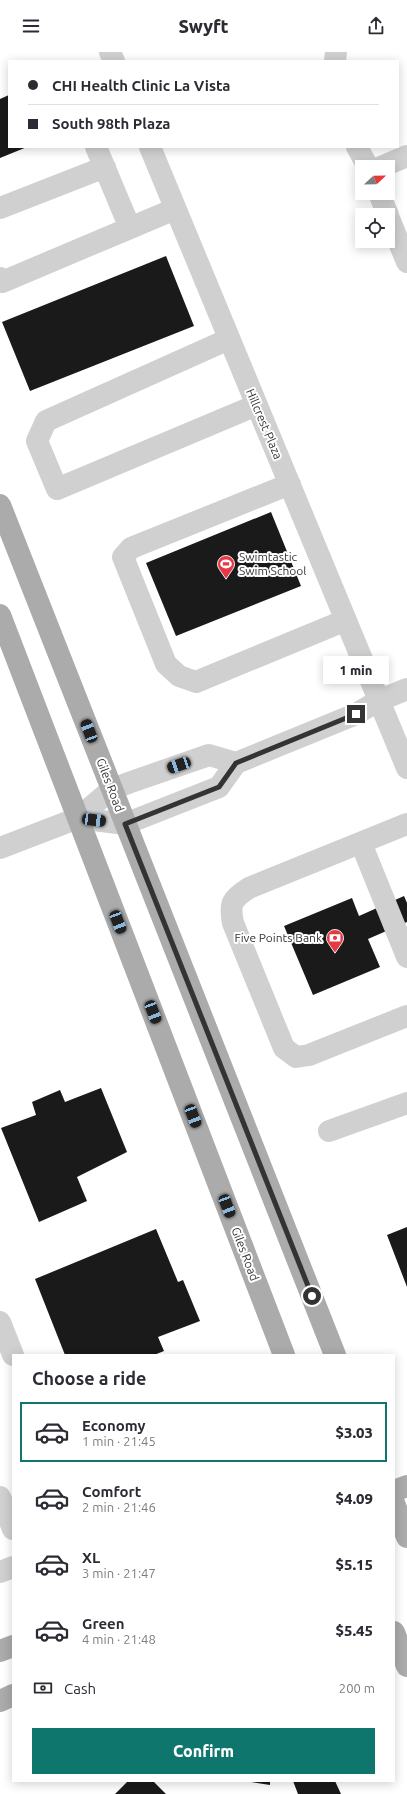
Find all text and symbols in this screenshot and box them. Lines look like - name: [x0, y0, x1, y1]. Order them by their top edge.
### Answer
- icon: menu: [20, 15, 42, 37]
- icon: share: [365, 15, 387, 37]
- text: Swyft: [178, 16, 229, 36]
- text: CHI Health Clinic La Vista: [52, 77, 230, 94]
- text: South 98th Plaza: [52, 115, 171, 132]
- north arrow: [355, 160, 395, 200]
- map controls: [355, 160, 395, 248]
- button: locate: [355, 208, 395, 248]
- street label: Hillcrest Plaza: [244, 387, 285, 461]
- place label: Swimtastic Swim School: [239, 550, 307, 577]
- sports icon: Swimtastic Swim School: [216, 554, 236, 579]
- callout: 1 min: [323, 656, 389, 684]
- text: 1 min: [339, 663, 373, 677]
- route end: [347, 705, 365, 723]
- car: [79, 718, 99, 744]
- car: [166, 755, 192, 775]
- street label: Giles Road: [94, 756, 127, 813]
- car: [81, 813, 107, 827]
- car: [108, 909, 128, 935]
- bank icon: Five Points Bank: [325, 928, 345, 953]
- place label: Five Points Bank: [234, 931, 322, 944]
- car: [143, 999, 163, 1025]
- car: [183, 1103, 203, 1129]
- car: [217, 1193, 237, 1219]
- street label: Giles Road: [229, 1225, 262, 1282]
- route start: [303, 1287, 321, 1305]
- text: Choose a ride: [32, 1368, 146, 1388]
- icon: car: [34, 1414, 70, 1450]
- text: Economy: [82, 1417, 146, 1434]
- text: $3.03: [335, 1424, 373, 1441]
- text: 1 min · 21:45: [82, 1434, 156, 1448]
- icon: car: [34, 1480, 70, 1516]
- text: Comfort: [82, 1483, 141, 1500]
- text: $4.09: [335, 1490, 373, 1507]
- text: 2 min · 21:46: [82, 1500, 156, 1514]
- icon: car: [34, 1546, 70, 1582]
- text: XL: [82, 1549, 100, 1566]
- text: $5.15: [335, 1556, 373, 1573]
- text: 3 min · 21:47: [82, 1566, 156, 1580]
- icon: car: [34, 1612, 70, 1648]
- text: Green: [82, 1615, 124, 1632]
- text: $5.45: [335, 1622, 373, 1639]
- text: 4 min · 21:48: [82, 1632, 156, 1646]
- icon: cash: [32, 1677, 54, 1699]
- text: Cash: [64, 1680, 96, 1697]
- text: 200 m: [339, 1681, 375, 1695]
- button: Confirm: [32, 1728, 375, 1774]

